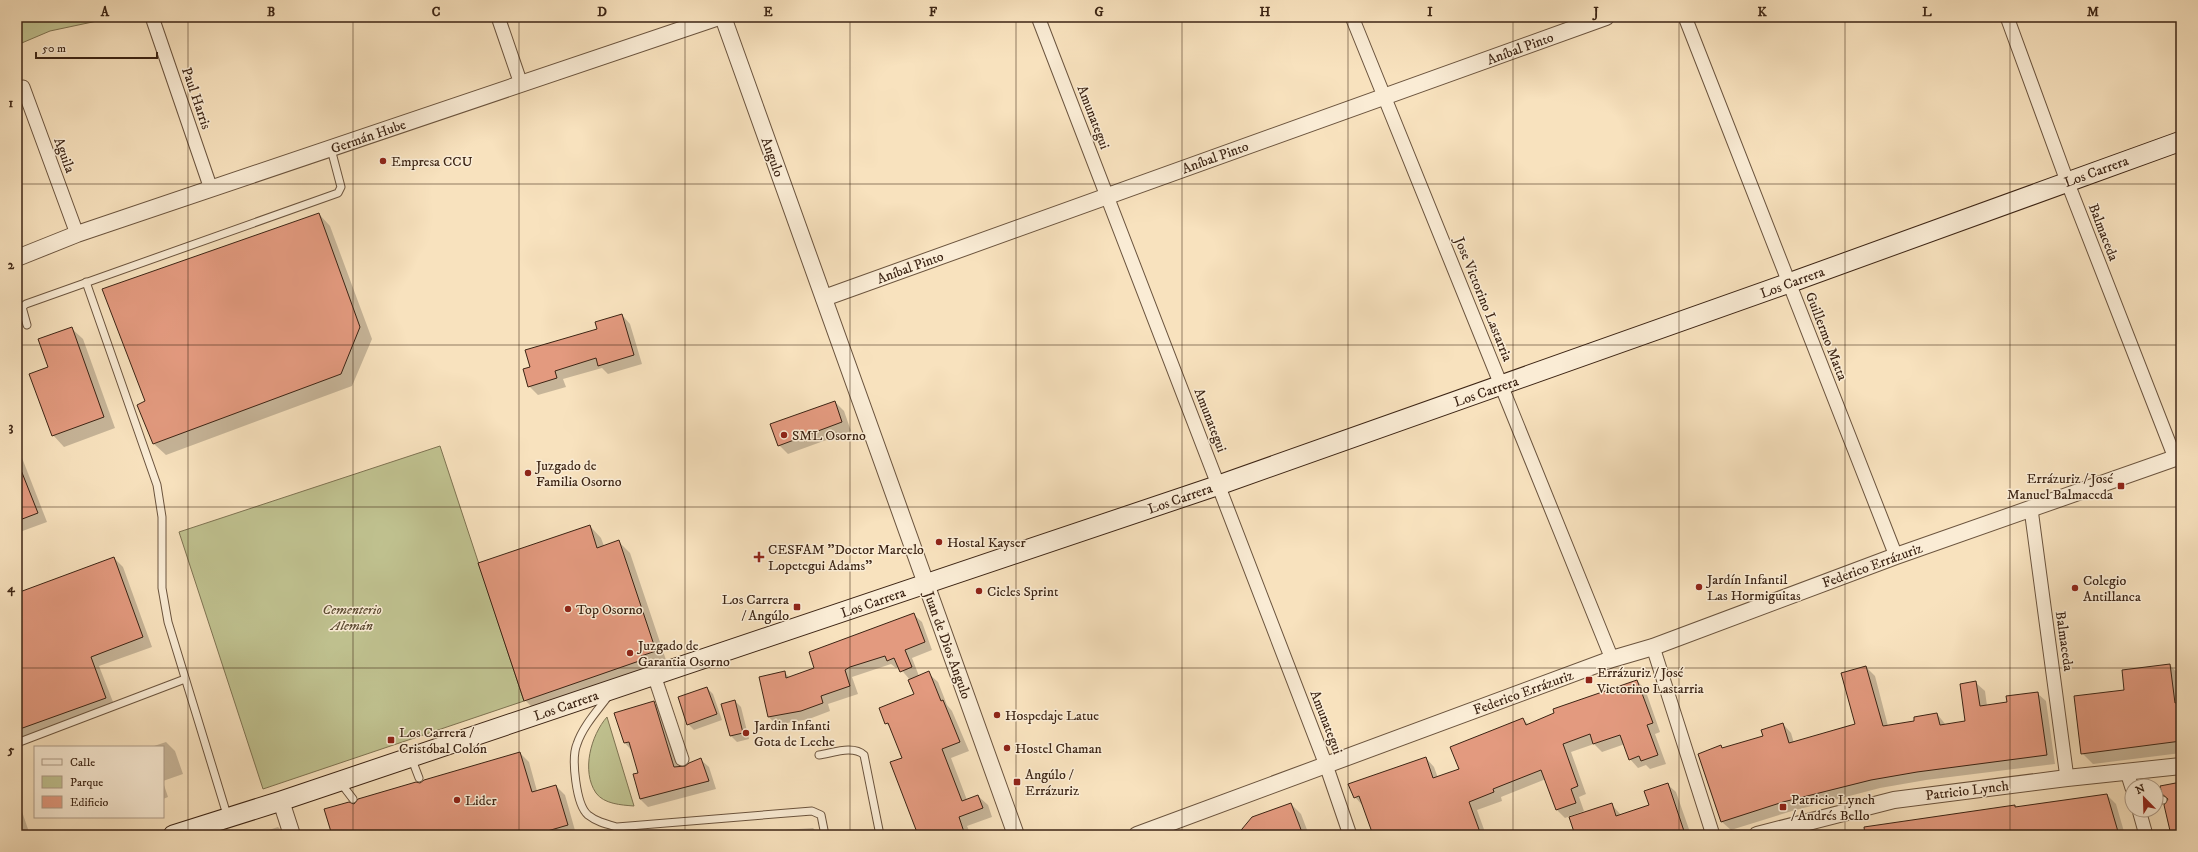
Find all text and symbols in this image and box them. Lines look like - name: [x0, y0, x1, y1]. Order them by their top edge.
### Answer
- text: A: [100, 4, 110, 20]
- text: B: [267, 4, 275, 20]
- text: C: [432, 4, 441, 20]
- text: D: [597, 4, 607, 20]
- text: E: [763, 4, 773, 20]
- text: F: [929, 4, 938, 20]
- text: G: [1094, 4, 1104, 20]
- text: H: [1260, 4, 1271, 20]
- text: I: [1427, 4, 1433, 20]
- text: J: [1591, 4, 1599, 21]
- text: K: [1757, 4, 1767, 20]
- text: L: [1922, 4, 1932, 20]
- text: M: [2087, 4, 2099, 20]
- street label: Aníbal Pinto: [1484, 28, 1556, 69]
- scale bar: [36, 34, 157, 60]
- text: 50 m: [42, 41, 66, 56]
- street label: Paul Harris: [177, 65, 215, 132]
- street label: Amunategui: [1073, 83, 1114, 152]
- text: 1: [9, 95, 14, 111]
- street label: Germán Hube: [328, 116, 408, 158]
- street label: Aguila: [49, 135, 79, 175]
- street label: Angulo: [757, 135, 788, 180]
- street label: Aníbal Pinto: [1179, 137, 1251, 178]
- street label: Los Carrera: [2062, 152, 2131, 192]
- place label: Empresa CCU: [391, 153, 473, 171]
- marker: Empresa CCU: [378, 156, 388, 166]
- street label: Balmaceda: [2084, 201, 2122, 264]
- street label: Jose Victorino Lastarria: [1449, 233, 1516, 364]
- street label: Aníbal Pinto: [874, 247, 946, 288]
- text: 2: [8, 257, 15, 273]
- street label: Los Carrera: [1758, 263, 1827, 303]
- street label: Guillermo Matta: [1801, 290, 1851, 383]
- street label: Los Carrera: [1452, 372, 1521, 411]
- street label: Amunategui: [1190, 386, 1231, 455]
- text: 3: [9, 419, 14, 435]
- place label: SML Osorno: [792, 427, 866, 445]
- marker: SML Osorno: [779, 430, 789, 440]
- place label: Juzgado de Familia Osorno: [534, 457, 622, 491]
- marker: Juzgado de Familia Osorno: [523, 468, 533, 478]
- place label: Errázuriz / José Manuel Balmaceda: [2007, 470, 2113, 504]
- street label: Los Carrera: [1146, 479, 1215, 518]
- marker: Errázuriz / José Manuel Balmaceda: [2116, 481, 2126, 491]
- place label: Hostal Kayser: [947, 534, 1026, 552]
- marker: Hostal Kayser: [934, 537, 944, 547]
- street label: Federico Errázuriz: [1820, 539, 1925, 592]
- place label: CESFAM "Doctor Marcelo Lopetegui Adams": [768, 541, 924, 575]
- marker: CESFAM "Doctor Marcelo Lopetegui Adams": [753, 551, 765, 563]
- place label: Jardín Infantil Las Hormiguitas: [1705, 571, 1801, 605]
- place label: Colegio Antillanca: [2083, 572, 2141, 606]
- text: 4: [6, 580, 15, 597]
- marker: Jardín Infantil Las Hormiguitas: [1694, 582, 1704, 592]
- street label: Los Carrera: [839, 583, 908, 622]
- place label: Cicles Sprint: [987, 583, 1059, 601]
- marker: Colegio Antillanca: [2070, 583, 2080, 593]
- marker: Cicles Sprint: [974, 586, 984, 596]
- street label: Juan de Dios Angulo: [919, 587, 975, 702]
- place label: Los Carrera / Angúlo: [722, 591, 789, 625]
- park label: Cementerio Alemán: [322, 601, 382, 635]
- place label: Top Osorno: [576, 601, 643, 619]
- marker: Los Carrera / Angúlo: [792, 602, 802, 612]
- marker: Top Osorno: [563, 604, 573, 614]
- street label: Balmaceda: [2051, 610, 2077, 672]
- place label: Juzgado de Garantia Osorno: [636, 637, 730, 671]
- marker: Juzgado de Garantia Osorno: [625, 648, 635, 658]
- place label: Errázuriz / José Victorino Lastarria: [1596, 664, 1704, 698]
- street label: Federico Errázuriz: [1471, 666, 1576, 719]
- marker: Errázuriz / José Victorino Lastarria: [1584, 675, 1594, 685]
- street label: Los Carrera: [532, 686, 601, 725]
- street label: Amunategui: [1306, 688, 1347, 757]
- place label: Hospedaje Latue: [1005, 707, 1099, 725]
- marker: Hospedaje Latue: [992, 710, 1002, 720]
- place label: Jardin Infanti Gota de Leche: [752, 717, 835, 751]
- place label: Los Carrera / Cristóbal Colón: [399, 724, 488, 758]
- marker: Jardin Infanti Gota de Leche: [741, 728, 751, 738]
- marker: Los Carrera / Cristóbal Colón: [386, 735, 396, 745]
- place label: Hostel Chaman: [1015, 740, 1103, 758]
- text: 5: [7, 742, 15, 758]
- marker: Hostel Chaman: [1002, 743, 1012, 753]
- legend: [34, 746, 164, 818]
- text: Calle: [70, 755, 95, 770]
- place label: Angúlo / Errázuriz: [1025, 766, 1079, 800]
- text: Parque: [70, 775, 103, 790]
- marker: Angúlo / Errázuriz: [1012, 777, 1022, 787]
- street label: Patricio Lynch: [1924, 777, 2011, 805]
- north arrow: [2124, 778, 2164, 818]
- text: N: [2134, 782, 2147, 798]
- place label: Patricio Lynch / Andrés Bello: [1791, 791, 1876, 825]
- place label: Lider: [465, 792, 497, 810]
- text: Edificio: [70, 795, 109, 810]
- marker: Lider: [452, 795, 462, 805]
- marker: Patricio Lynch / Andrés Bello: [1778, 802, 1788, 812]

